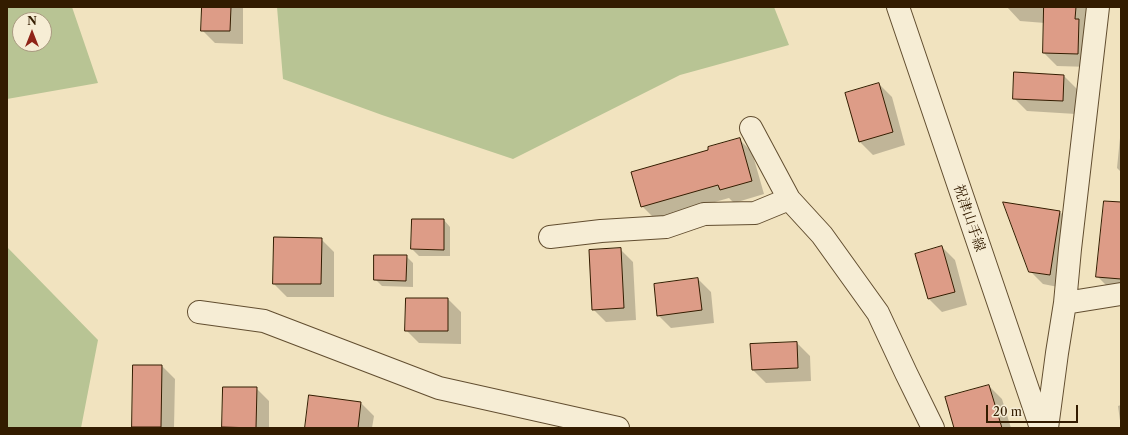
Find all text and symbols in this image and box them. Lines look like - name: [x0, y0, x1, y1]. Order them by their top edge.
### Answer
- north arrow: [12, 12, 52, 52]
- text: N: [27, 14, 37, 28]
- street label: 祝津山手線: [950, 182, 988, 254]
- scale bar: [988, 397, 1080, 423]
- text: 20 m: [993, 404, 1022, 419]

